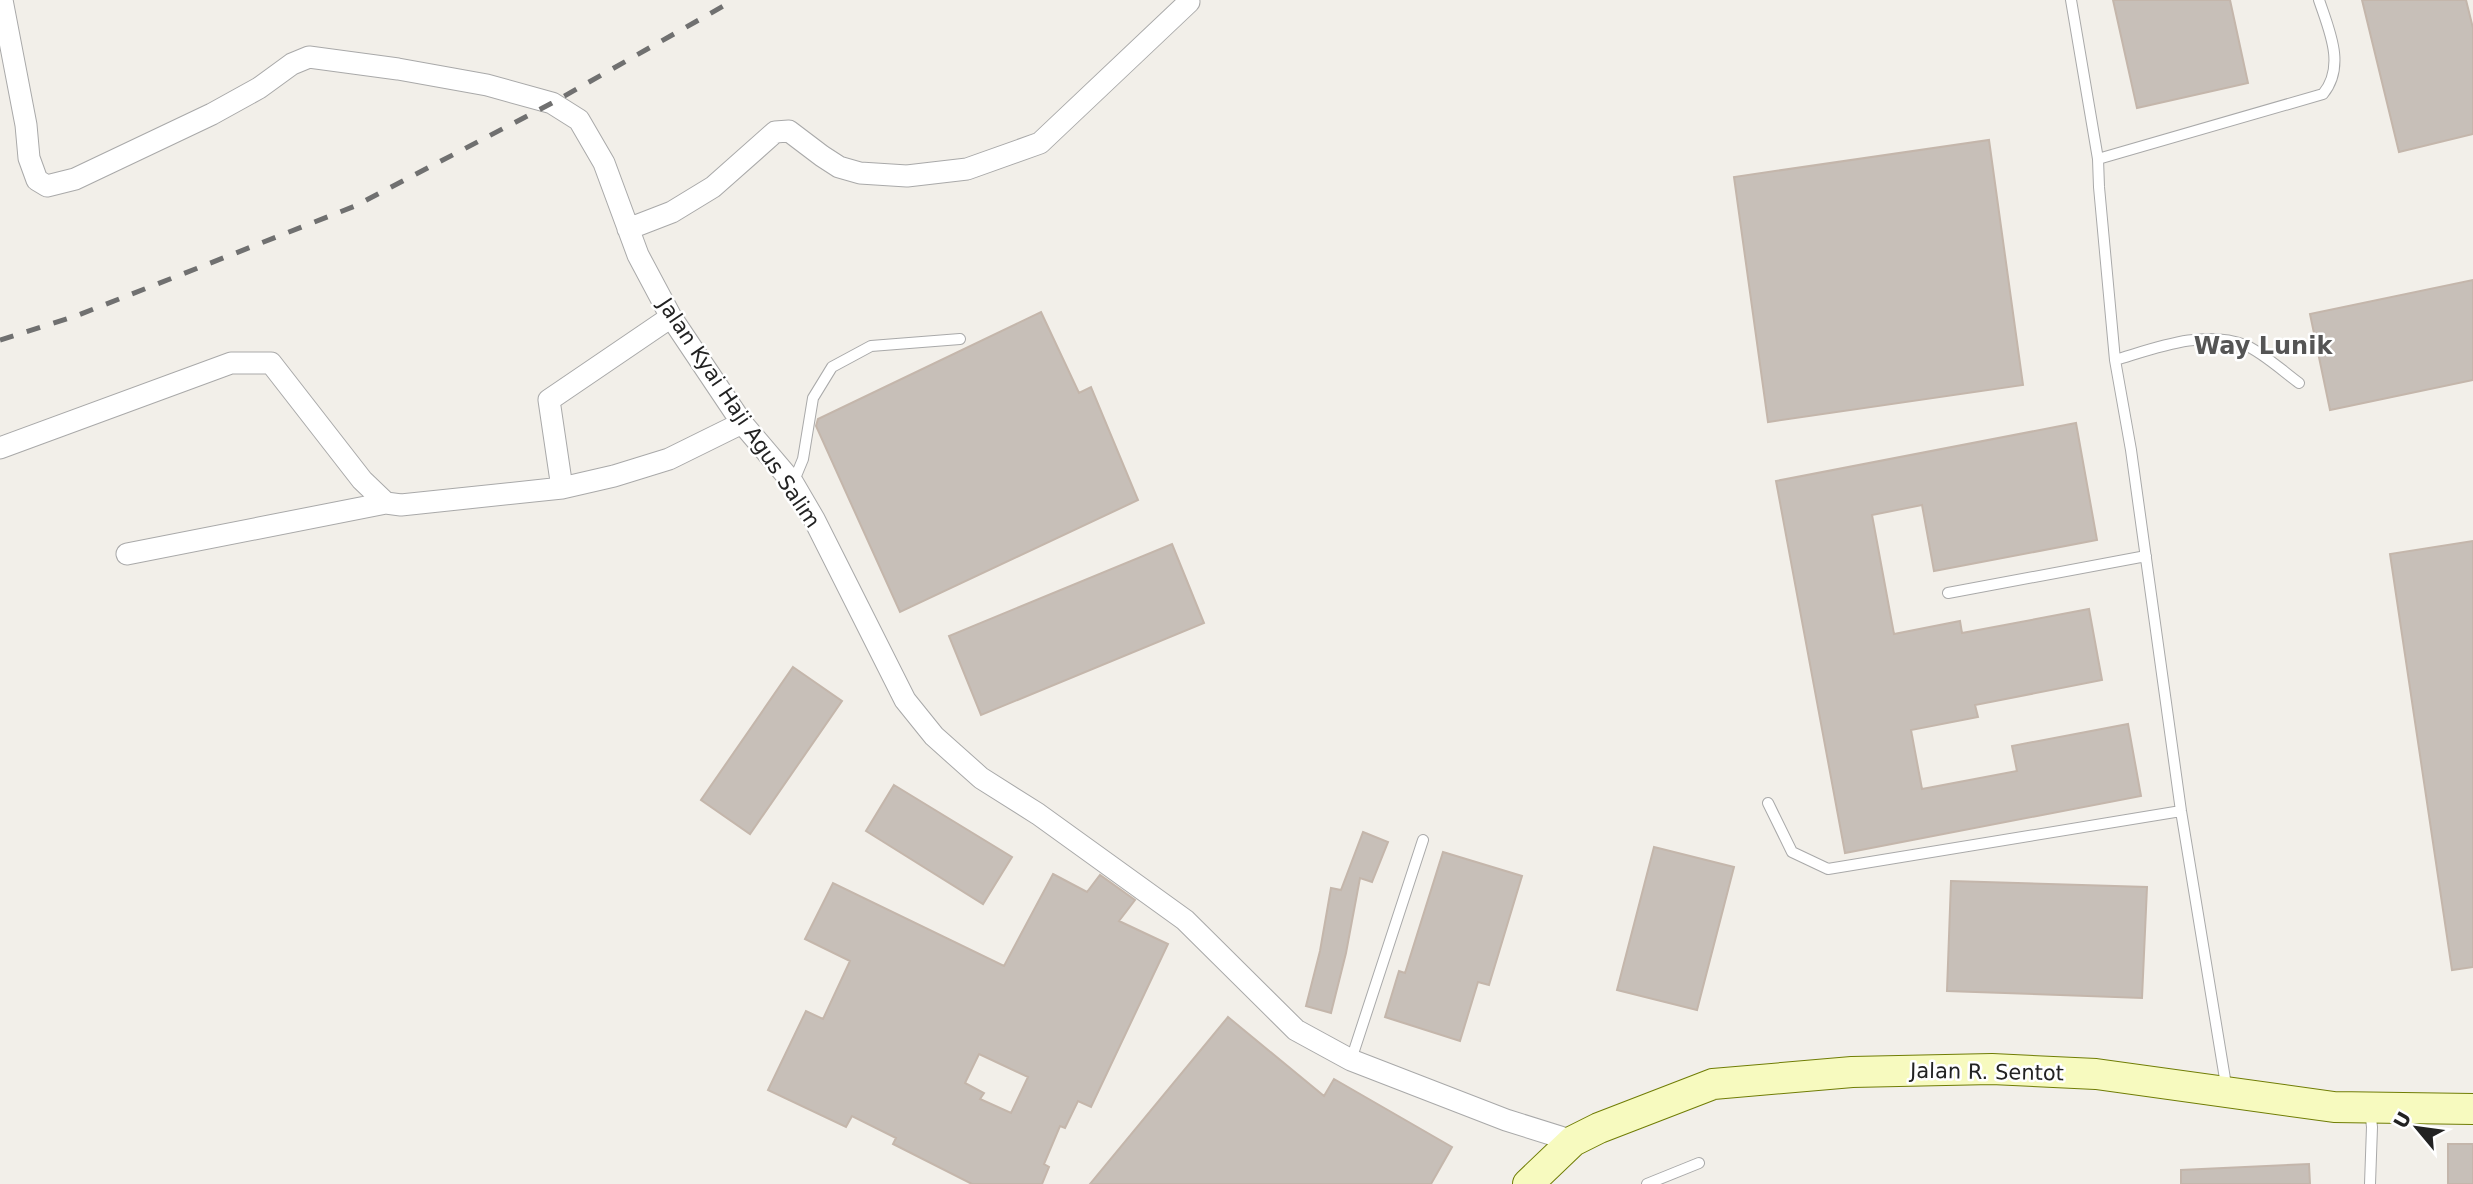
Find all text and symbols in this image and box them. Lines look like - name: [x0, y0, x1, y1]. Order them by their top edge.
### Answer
- street label: Jalan Kyai Haji Agus Salim: [652, 292, 825, 532]
- district label: Way Lunik: [2194, 332, 2333, 360]
- street label: Jalan R. Sentot: [1908, 1059, 2064, 1085]
- north arrow: [2382, 1093, 2452, 1163]
- text: U: [2389, 1108, 2415, 1132]

